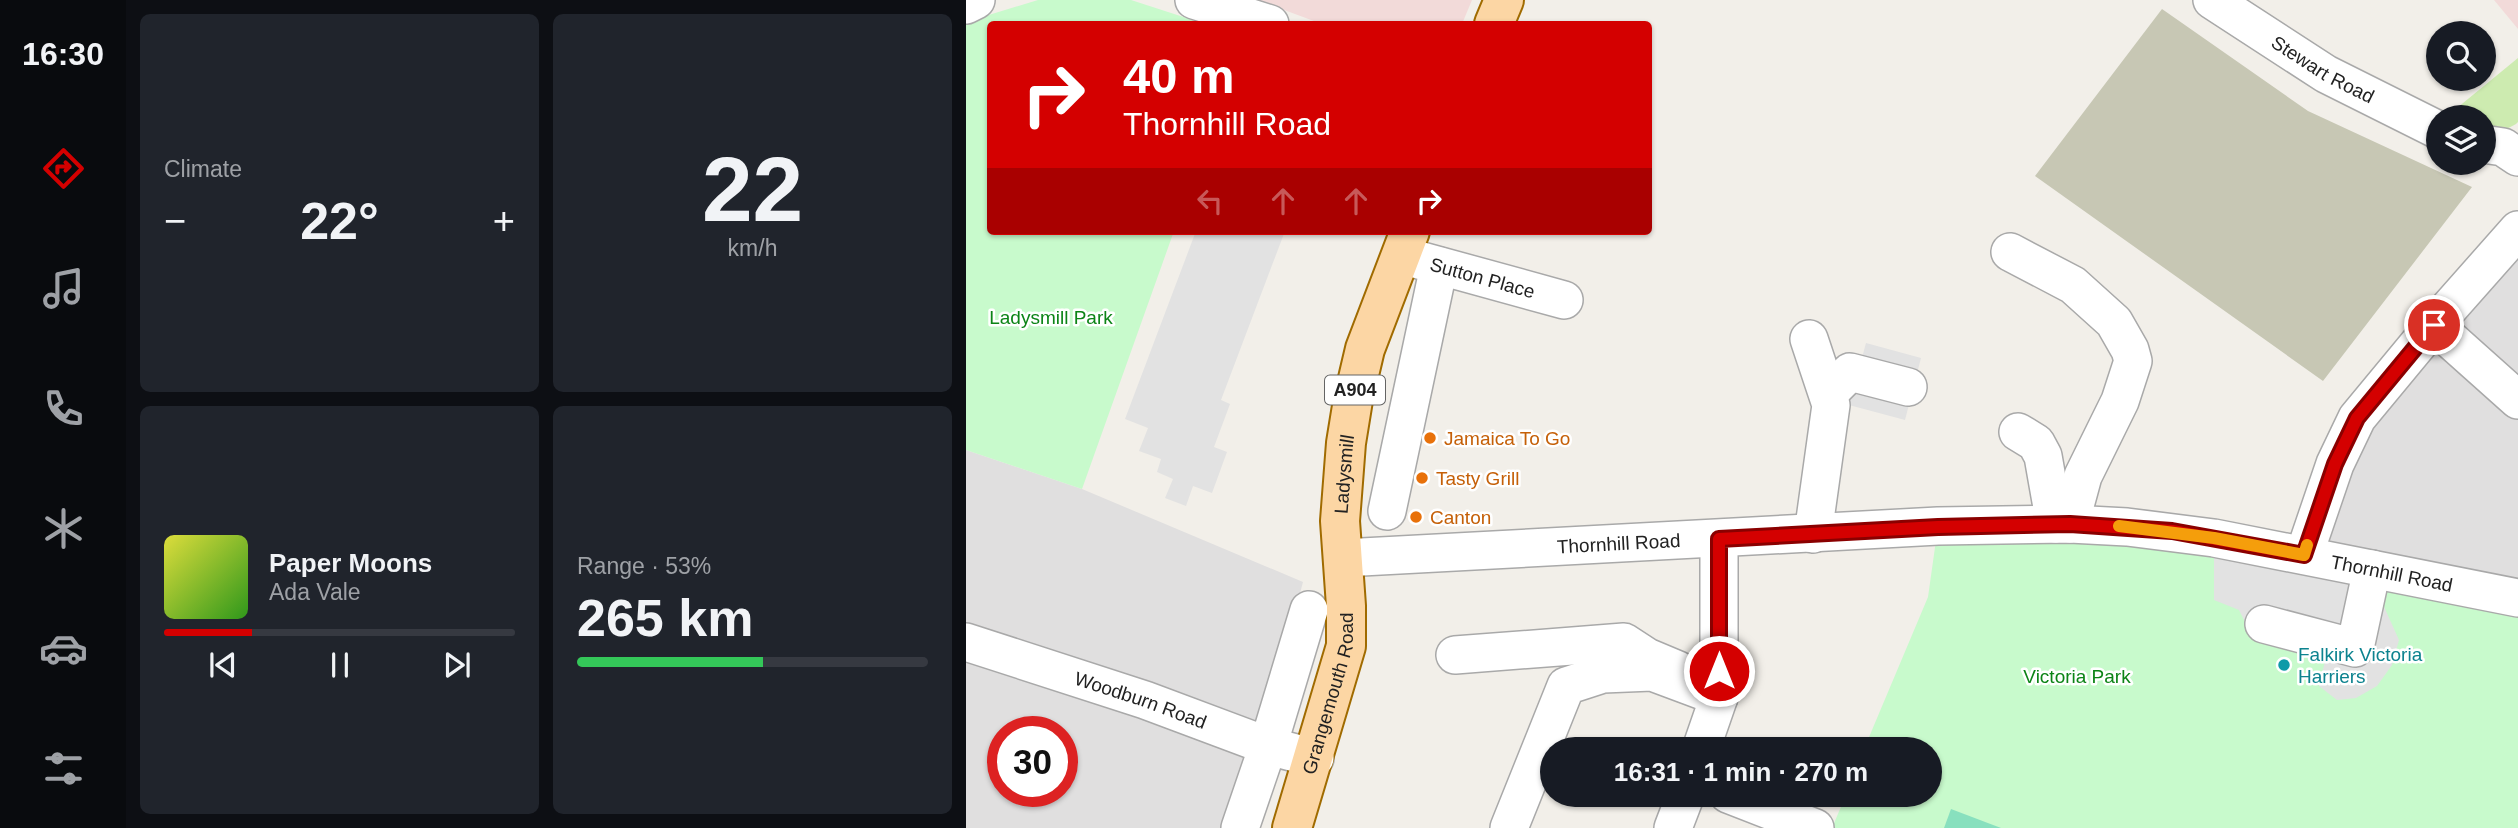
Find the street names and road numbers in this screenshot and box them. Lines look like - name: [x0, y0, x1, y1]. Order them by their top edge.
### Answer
- street label: Stewart Road: [2268, 32, 2378, 107]
- street label: Sutton Place: [1428, 254, 1537, 302]
- road number: A904: [1325, 376, 1385, 404]
- street label: Ladysmill: [1331, 433, 1358, 515]
- street label: Thornhill Road: [1556, 530, 1681, 557]
- street label: Thornhill Road: [2329, 551, 2455, 596]
- street label: Grangemouth Road: [1298, 612, 1357, 777]
- street label: Woodburn Road: [1072, 668, 1209, 733]

